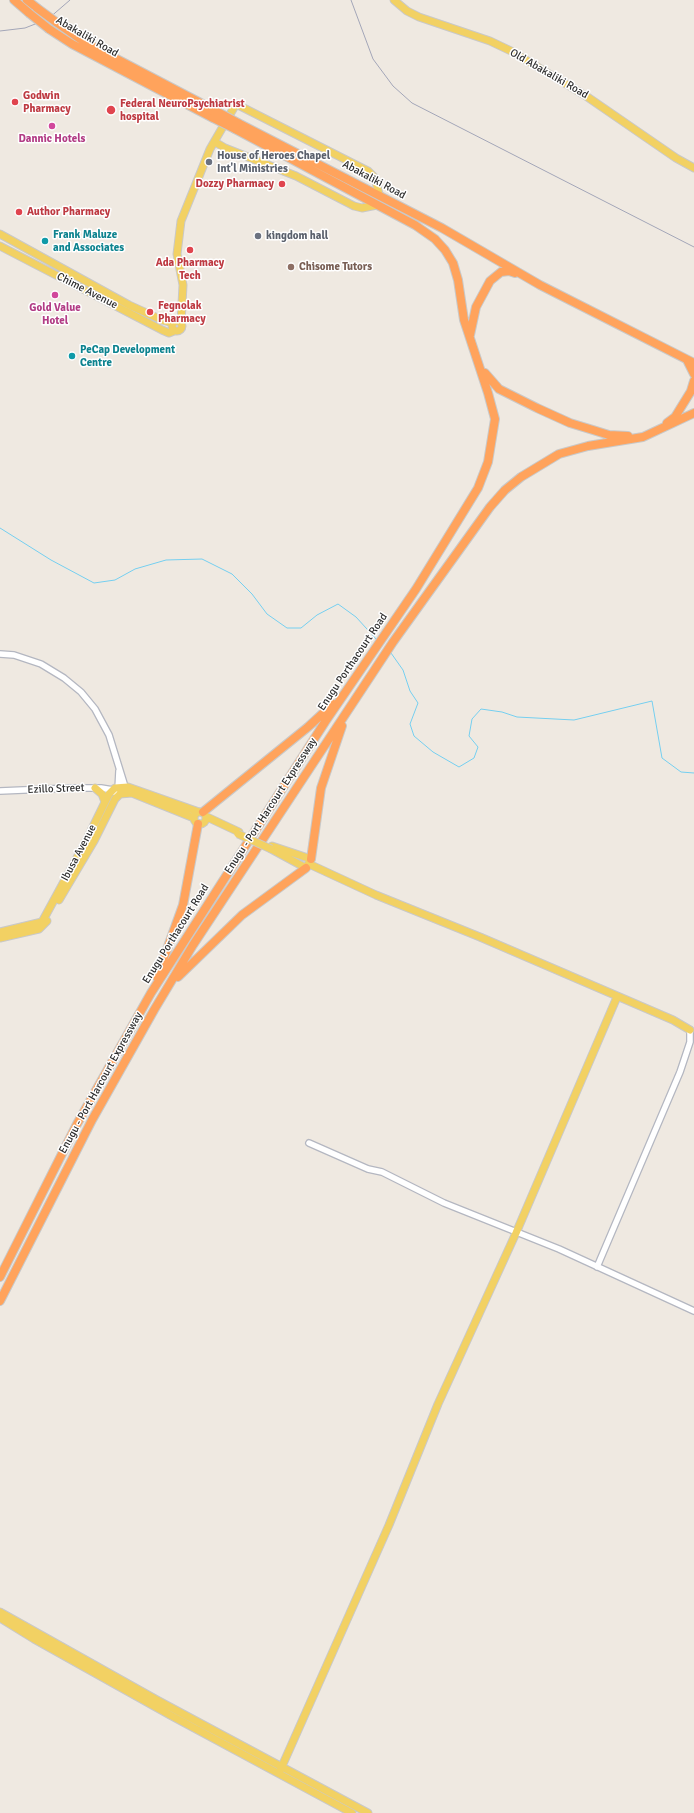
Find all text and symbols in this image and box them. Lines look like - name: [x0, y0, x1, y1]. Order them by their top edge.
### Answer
- street label: Abakaliki Road: [53, 14, 121, 60]
- street label: Old Abakaliki Road: [507, 46, 591, 102]
- place label: Godwin Pharmacy: [23, 89, 71, 115]
- marker: Godwin Pharmacy: [10, 97, 20, 107]
- place label: Federal NeuroPsychiatrist hospital: [120, 97, 245, 123]
- marker: Federal NeuroPsychiatrist hospital: [105, 104, 117, 116]
- marker: Dannic Hotels: [47, 121, 57, 131]
- place label: Dannic Hotels: [19, 132, 85, 146]
- place label: House of Heroes Chapel Int'l Ministries: [217, 149, 330, 175]
- marker: House of Heroes Chapel Int'l Ministries: [204, 157, 214, 167]
- street label: Abakaliki Road: [340, 158, 408, 202]
- place label: Dozzy Pharmacy: [196, 177, 274, 191]
- marker: Dozzy Pharmacy: [277, 179, 287, 189]
- place label: Author Pharmacy: [27, 205, 110, 219]
- marker: Author Pharmacy: [14, 207, 24, 217]
- place label: Frank Maluze and Associates: [53, 228, 124, 254]
- place label: kingdom hall: [266, 229, 328, 243]
- marker: kingdom hall: [253, 231, 263, 241]
- marker: Frank Maluze and Associates: [40, 236, 50, 246]
- marker: Ada Pharmacy Tech: [185, 245, 195, 255]
- place label: Ada Pharmacy Tech: [156, 256, 224, 282]
- place label: Chisome Tutors: [299, 260, 372, 274]
- marker: Chisome Tutors: [286, 262, 296, 272]
- street label: Chime Avenue: [54, 270, 120, 312]
- marker: Gold Value Hotel: [50, 290, 60, 300]
- place label: Fegnolak Pharmacy: [158, 299, 206, 325]
- place label: Gold Value Hotel: [29, 301, 81, 327]
- marker: Fegnolak Pharmacy: [145, 307, 155, 317]
- place label: PeCap Development Centre: [80, 343, 175, 369]
- marker: PeCap Development Centre: [67, 351, 77, 361]
- street label: Enugu Porthacourt Road: [315, 611, 391, 713]
- street label: Enugu - Port Harcourt Expressway: [222, 735, 320, 877]
- street label: Ezillo Street: [27, 781, 85, 797]
- street label: Ibusa Avenue: [59, 822, 99, 884]
- street label: Enugu Porthacourt Road: [140, 882, 212, 986]
- street label: Enugu - Port Harcourt Expressway: [57, 1010, 145, 1156]

